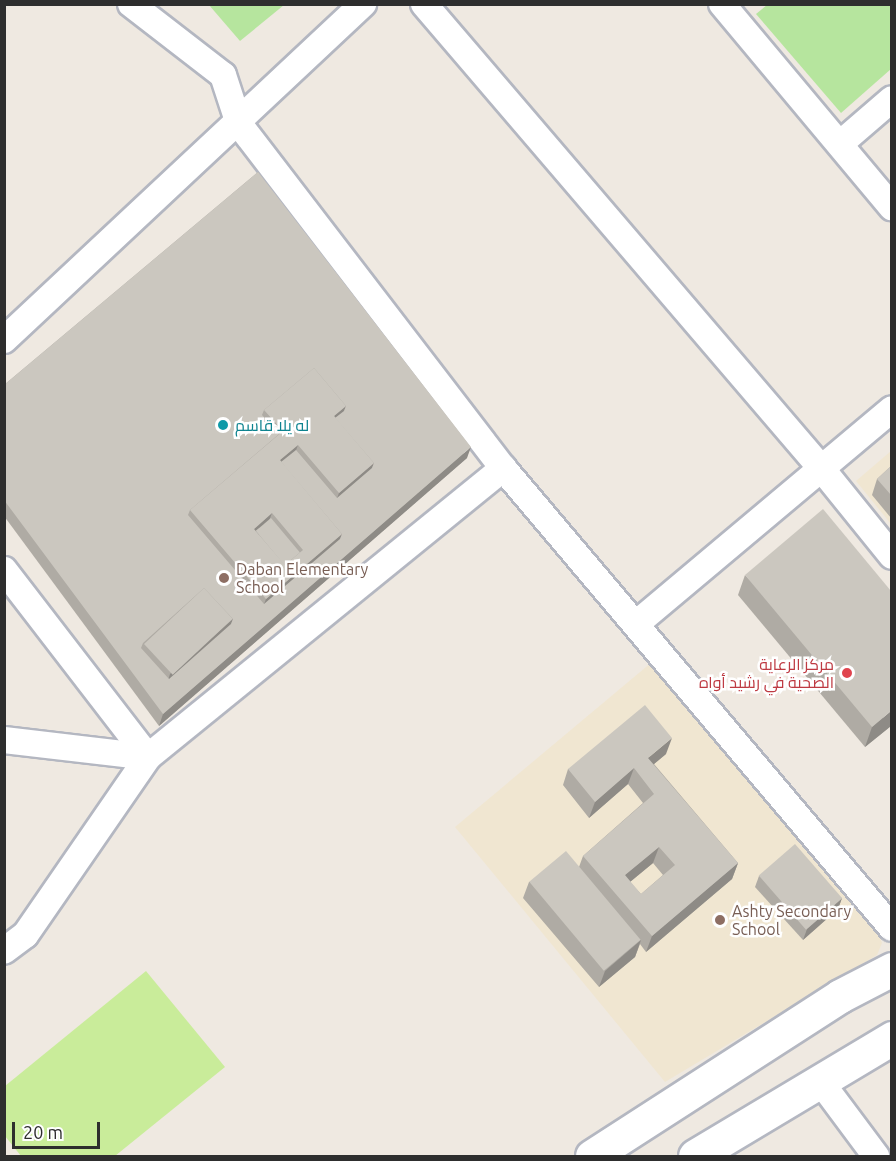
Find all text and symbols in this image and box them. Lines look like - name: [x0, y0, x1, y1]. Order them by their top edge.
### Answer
- place label: له يلا قاسم: [235, 415, 309, 435]
- marker: له يلا قاسم: [216, 418, 230, 432]
- place label: Daban Elementary School: [236, 559, 368, 597]
- marker: Daban Elementary School: [217, 571, 231, 585]
- place label: مركز الرعاية الصحية في رشيد أواه: [699, 654, 834, 692]
- marker: مركز الرعاية الصحية في رشيد أواه: [838, 664, 856, 682]
- place label: Ashty Secondary School: [732, 901, 851, 939]
- marker: Ashty Secondary School: [713, 913, 727, 927]
- scale bar: [15, 1110, 104, 1148]
- text: 20 m: [23, 1122, 63, 1142]

